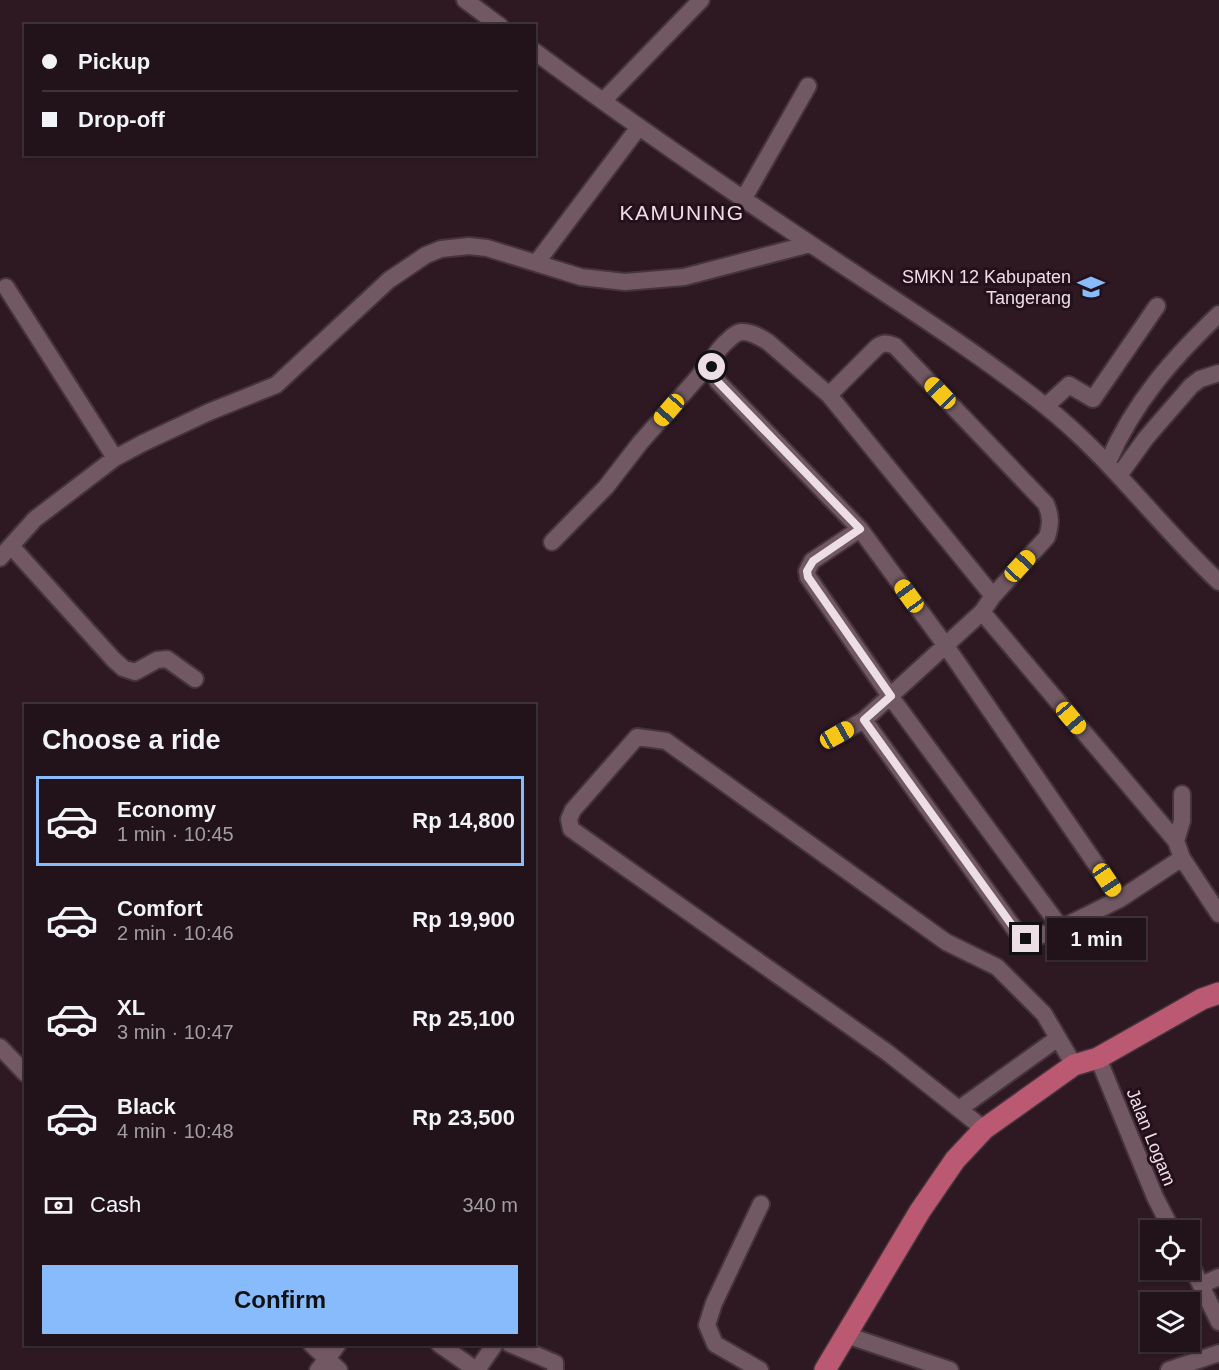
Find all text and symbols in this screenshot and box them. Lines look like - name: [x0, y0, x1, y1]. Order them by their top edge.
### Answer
- text: Pickup: [78, 49, 150, 74]
- text: Drop-off: [78, 107, 165, 132]
- district label: KAMUNING: [619, 201, 745, 224]
- place label: SMKN 12 Kabupaten Tangerang: [902, 267, 1071, 308]
- school or university icon: SMKN 12 Kabupaten Tangerang: [1076, 272, 1106, 302]
- route start: [698, 353, 725, 380]
- car: [921, 374, 959, 412]
- car: [650, 391, 688, 429]
- car: [1001, 547, 1039, 585]
- car: [891, 576, 927, 616]
- car: [1053, 698, 1089, 738]
- car: [817, 718, 857, 752]
- text: Choose a ride: [42, 725, 221, 755]
- icon: car: [45, 794, 99, 848]
- text: Economy: [117, 797, 216, 822]
- text: Rp 14,800: [412, 808, 515, 833]
- text: 1 min · 10:45: [117, 823, 234, 845]
- car: [1089, 860, 1125, 900]
- icon: car: [45, 893, 99, 947]
- text: Comfort: [117, 896, 203, 921]
- text: Rp 19,900: [412, 907, 515, 932]
- callout: 1 min: [1047, 918, 1146, 960]
- text: 2 min · 10:46: [117, 922, 234, 944]
- route end: [1012, 925, 1039, 952]
- text: 1 min: [1070, 928, 1123, 950]
- icon: car: [45, 992, 99, 1046]
- text: XL: [117, 995, 145, 1020]
- text: Rp 25,100: [412, 1006, 515, 1031]
- text: 3 min · 10:47: [117, 1021, 234, 1043]
- street label: Jalan Logam: [1122, 1085, 1180, 1189]
- icon: car: [45, 1091, 99, 1145]
- text: Black: [117, 1094, 176, 1119]
- text: Rp 23,500: [412, 1105, 515, 1130]
- text: 4 min · 10:48: [117, 1120, 234, 1142]
- icon: cash: [42, 1189, 75, 1222]
- text: Cash: [90, 1192, 141, 1217]
- text: 340 m: [462, 1194, 518, 1216]
- map controls: [1140, 1220, 1200, 1352]
- button: locate: [1140, 1220, 1200, 1280]
- button: Confirm: [42, 1265, 518, 1334]
- button: layers: [1140, 1292, 1200, 1352]

